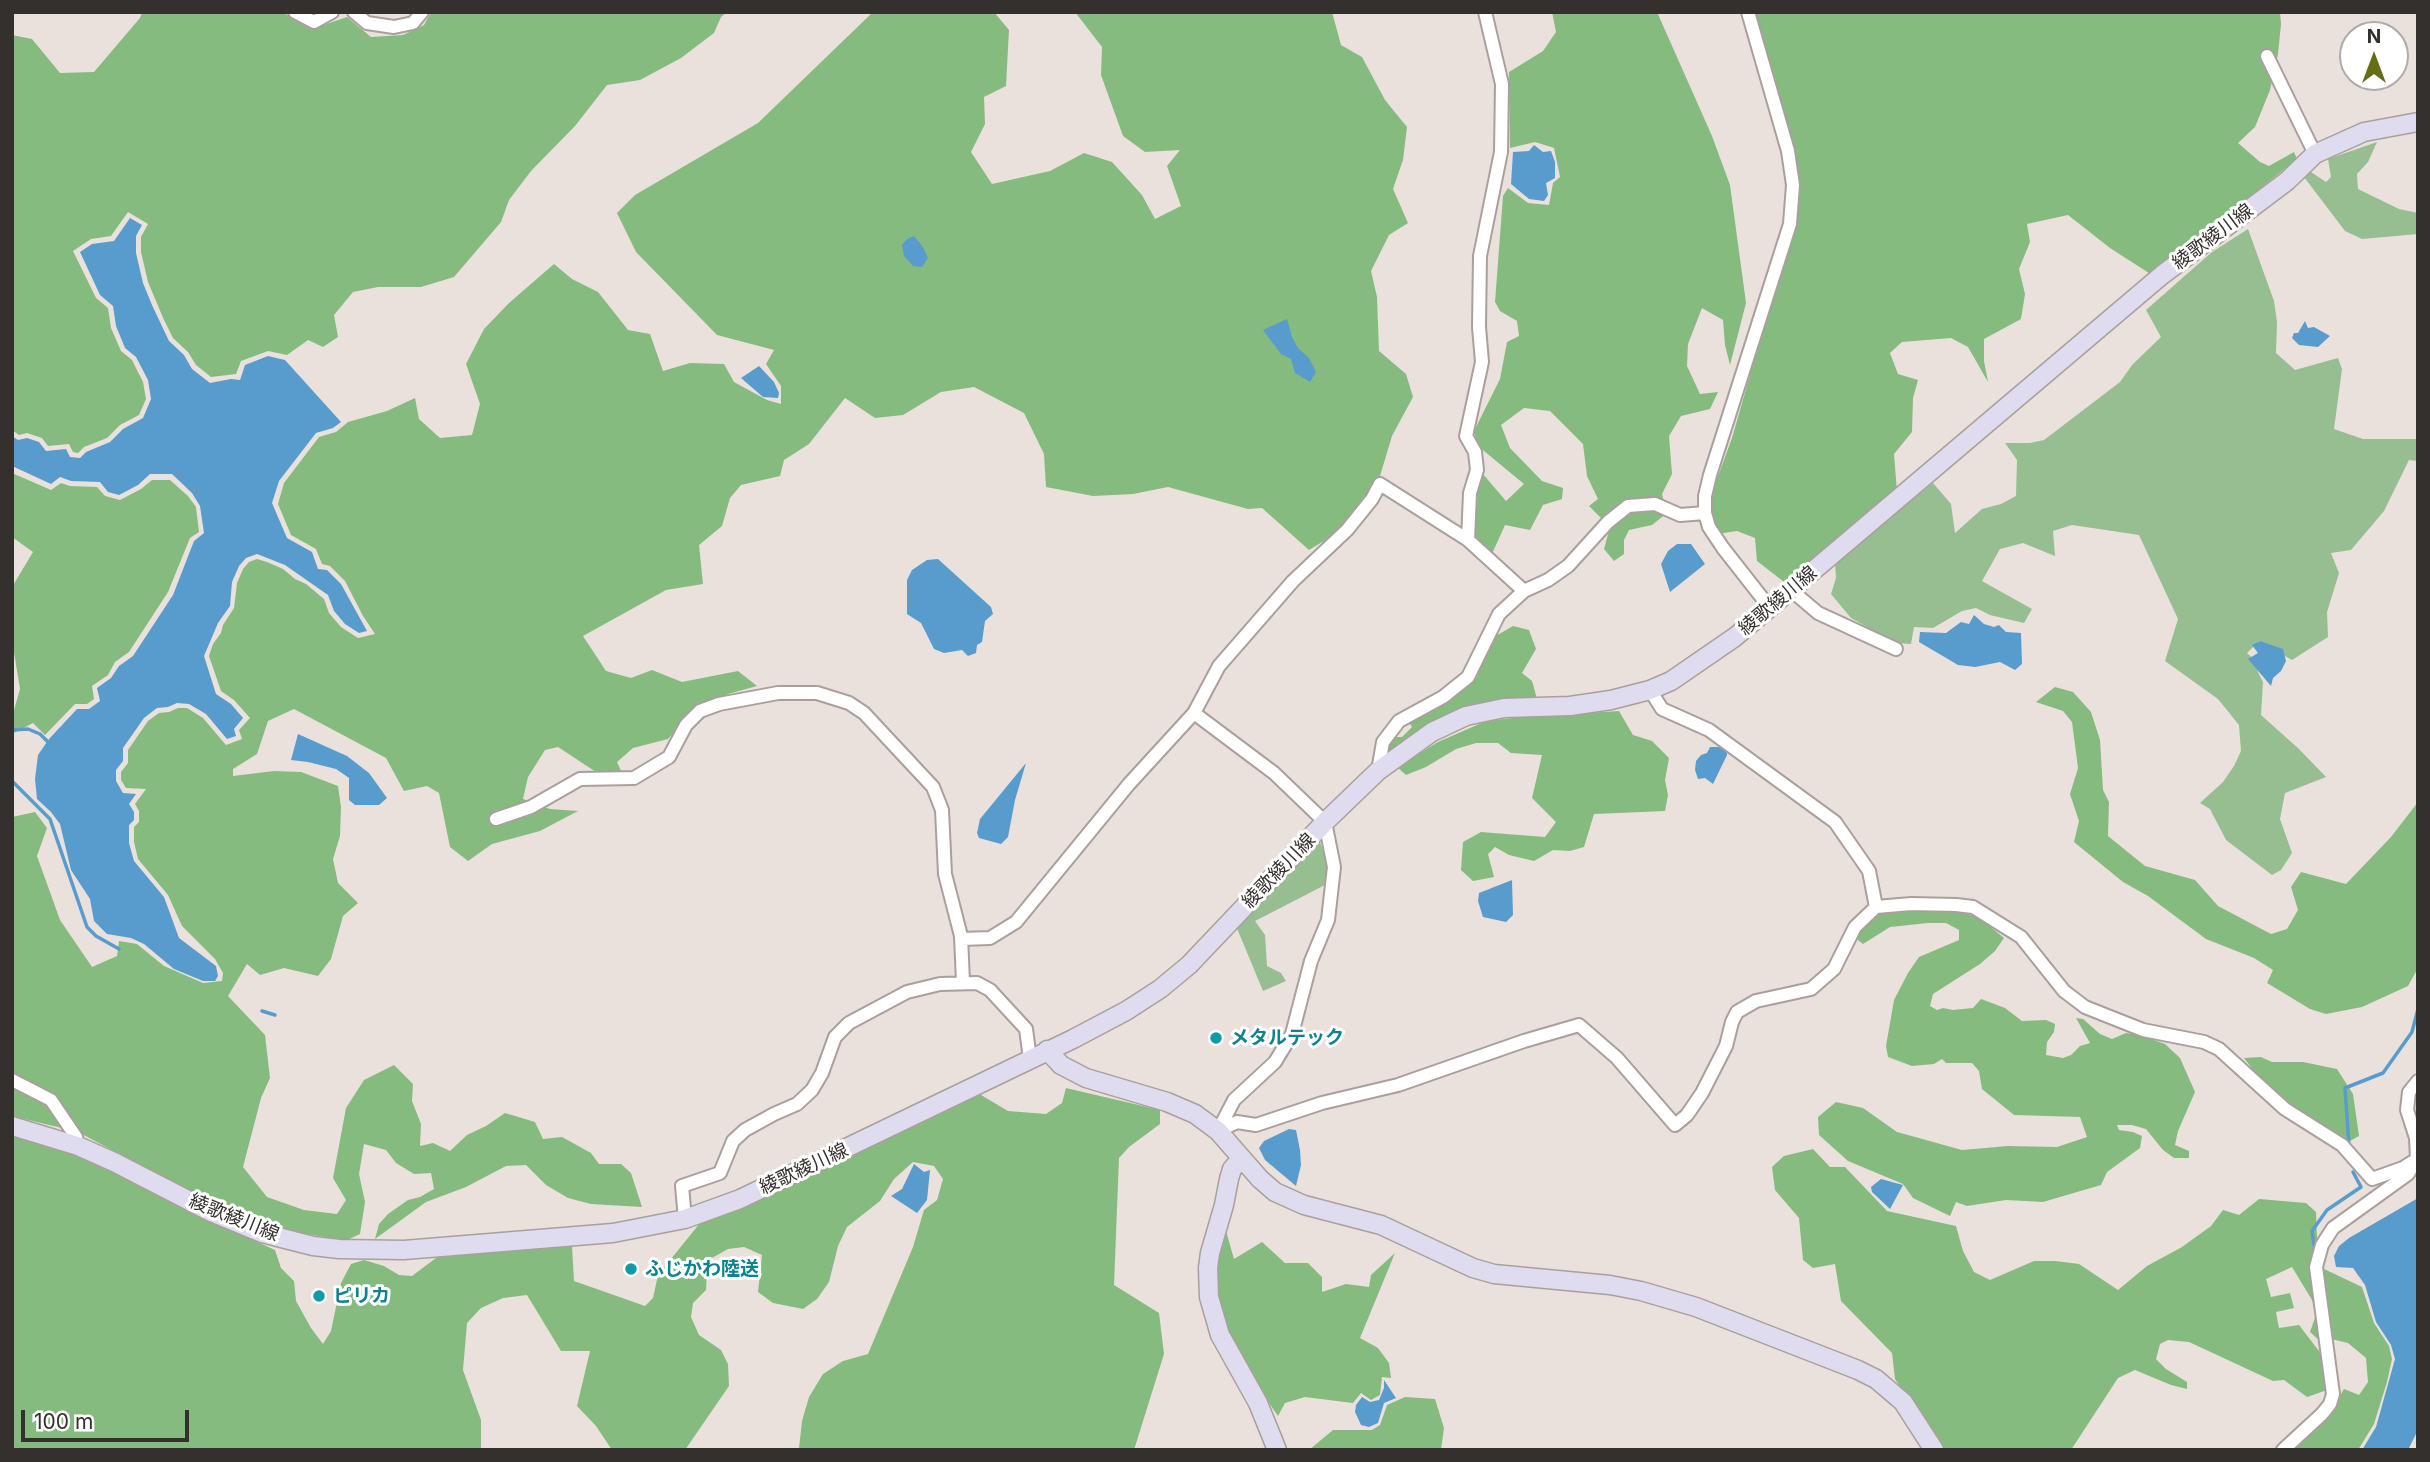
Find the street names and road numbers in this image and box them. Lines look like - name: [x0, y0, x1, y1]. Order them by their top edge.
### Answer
- street label: 綾歌綾川線: [2168, 199, 2258, 275]
- street label: 綾歌綾川線: [1734, 562, 1822, 640]
- street label: 綾歌綾川線: [1238, 829, 1320, 913]
- street label: 綾歌綾川線: [756, 1139, 852, 1199]
- street label: 綾歌綾川線: [186, 1190, 282, 1246]

